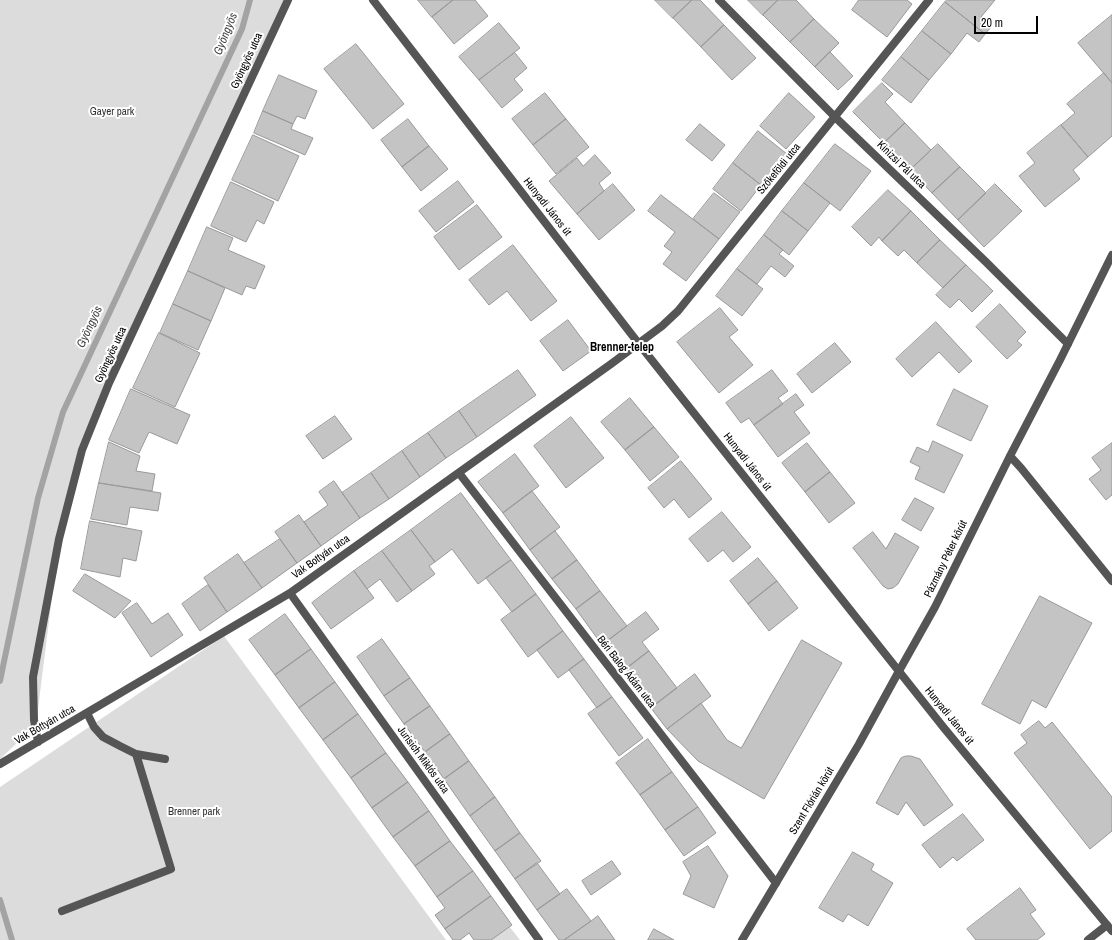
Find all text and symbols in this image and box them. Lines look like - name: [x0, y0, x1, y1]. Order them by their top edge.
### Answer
- scale bar: [976, 8, 1040, 34]
- water label: Gyöngyös: [211, 11, 241, 57]
- text: 20 m: [981, 15, 1003, 31]
- street label: Gyöngyös utca: [228, 31, 266, 91]
- park label: Gayer park: [90, 105, 134, 119]
- street label: Kinizsi Pál utca: [874, 138, 928, 192]
- street label: Szőkeföldi utca: [754, 141, 804, 197]
- street label: Hunyadi János út: [520, 175, 574, 239]
- water label: Gyöngyös: [74, 304, 106, 350]
- street label: Gyöngyös utca: [92, 325, 130, 385]
- district label: Brenner-telep: [590, 341, 654, 355]
- street label: Hunyadi János út: [720, 430, 774, 494]
- street label: Pázmány Péter körút: [922, 518, 970, 600]
- street label: Vak Bottyán utca: [290, 532, 352, 582]
- street label: Béri Balog Ádám utca: [594, 633, 658, 711]
- street label: Hunyadi János út: [922, 685, 976, 747]
- street label: Vak Bottyán utca: [12, 702, 78, 748]
- street label: Jurisich Miklós utca: [394, 724, 452, 796]
- street label: Szent Flórián körút: [787, 765, 837, 837]
- park label: Brenner park: [168, 805, 220, 819]

